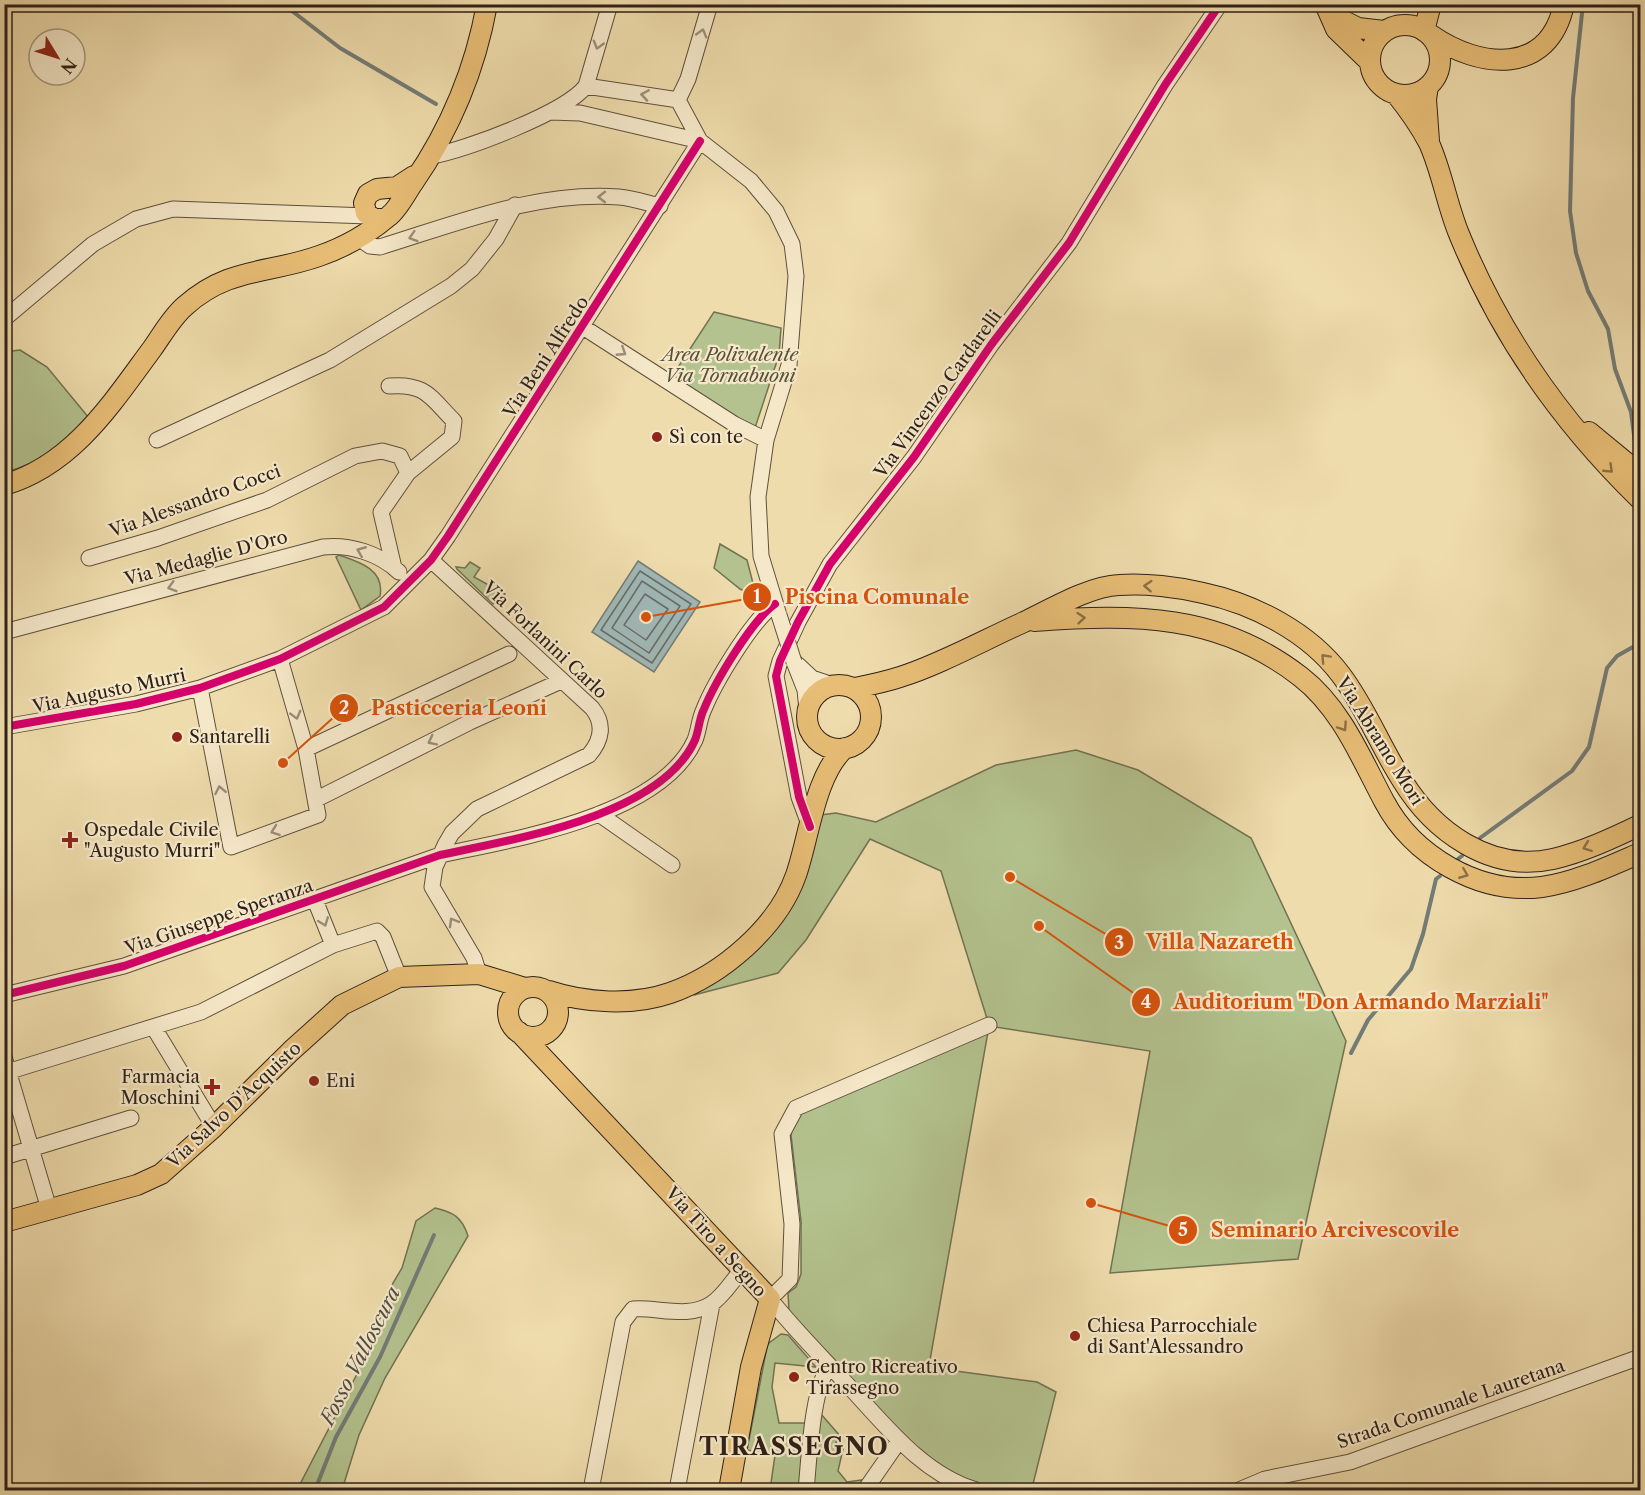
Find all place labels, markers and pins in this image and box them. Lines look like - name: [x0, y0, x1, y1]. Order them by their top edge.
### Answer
- place label: Sì con te: [669, 426, 743, 448]
- marker: Sì con te: [650, 430, 664, 444]
- callout: Piscina Comunale: [742, 578, 981, 616]
- callout: Pasticceria Leoni: [329, 689, 559, 727]
- place label: Santarelli: [189, 726, 270, 748]
- marker: Santarelli: [170, 730, 184, 744]
- place label: Ospedale Civile "Augusto Murri": [84, 819, 220, 862]
- marker: Ospedale Civile "Augusto Murri": [61, 831, 79, 849]
- callout: Villa Nazareth: [1104, 923, 1306, 961]
- callout: Auditorium "Don Armando Marziali": [1131, 983, 1561, 1021]
- place label: Farmacia Moschini: [120, 1066, 201, 1109]
- place label: Eni: [326, 1070, 356, 1092]
- marker: Eni: [307, 1074, 321, 1088]
- marker: Farmacia Moschini: [205, 1080, 219, 1094]
- callout: Seminario Arcivescovile: [1168, 1211, 1471, 1249]
- place label: Chiesa Parrocchiale di Sant'Alessandro: [1087, 1315, 1257, 1358]
- marker: Chiesa Parrocchiale di Sant'Alessandro: [1068, 1329, 1082, 1343]
- place label: Centro Ricreativo Tirassegno: [806, 1356, 958, 1399]
- marker: Centro Ricreativo Tirassegno: [787, 1370, 801, 1384]

